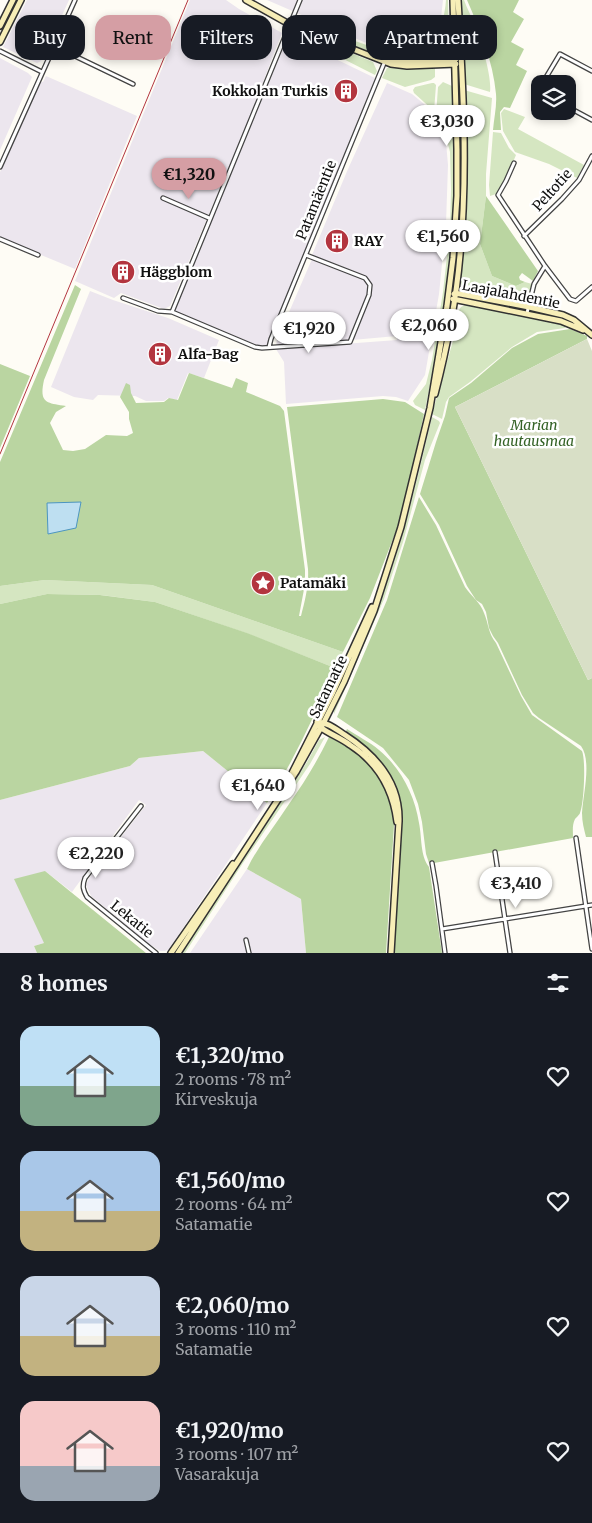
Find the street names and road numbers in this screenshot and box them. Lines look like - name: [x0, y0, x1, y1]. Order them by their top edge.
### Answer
- street label: Patamäentie: [292, 157, 340, 243]
- street label: Peltotie: [528, 165, 576, 215]
- street label: Laajalahdentie: [461, 276, 561, 312]
- street label: Satamatie: [305, 653, 351, 721]
- street label: Lekatie: [107, 896, 157, 942]

